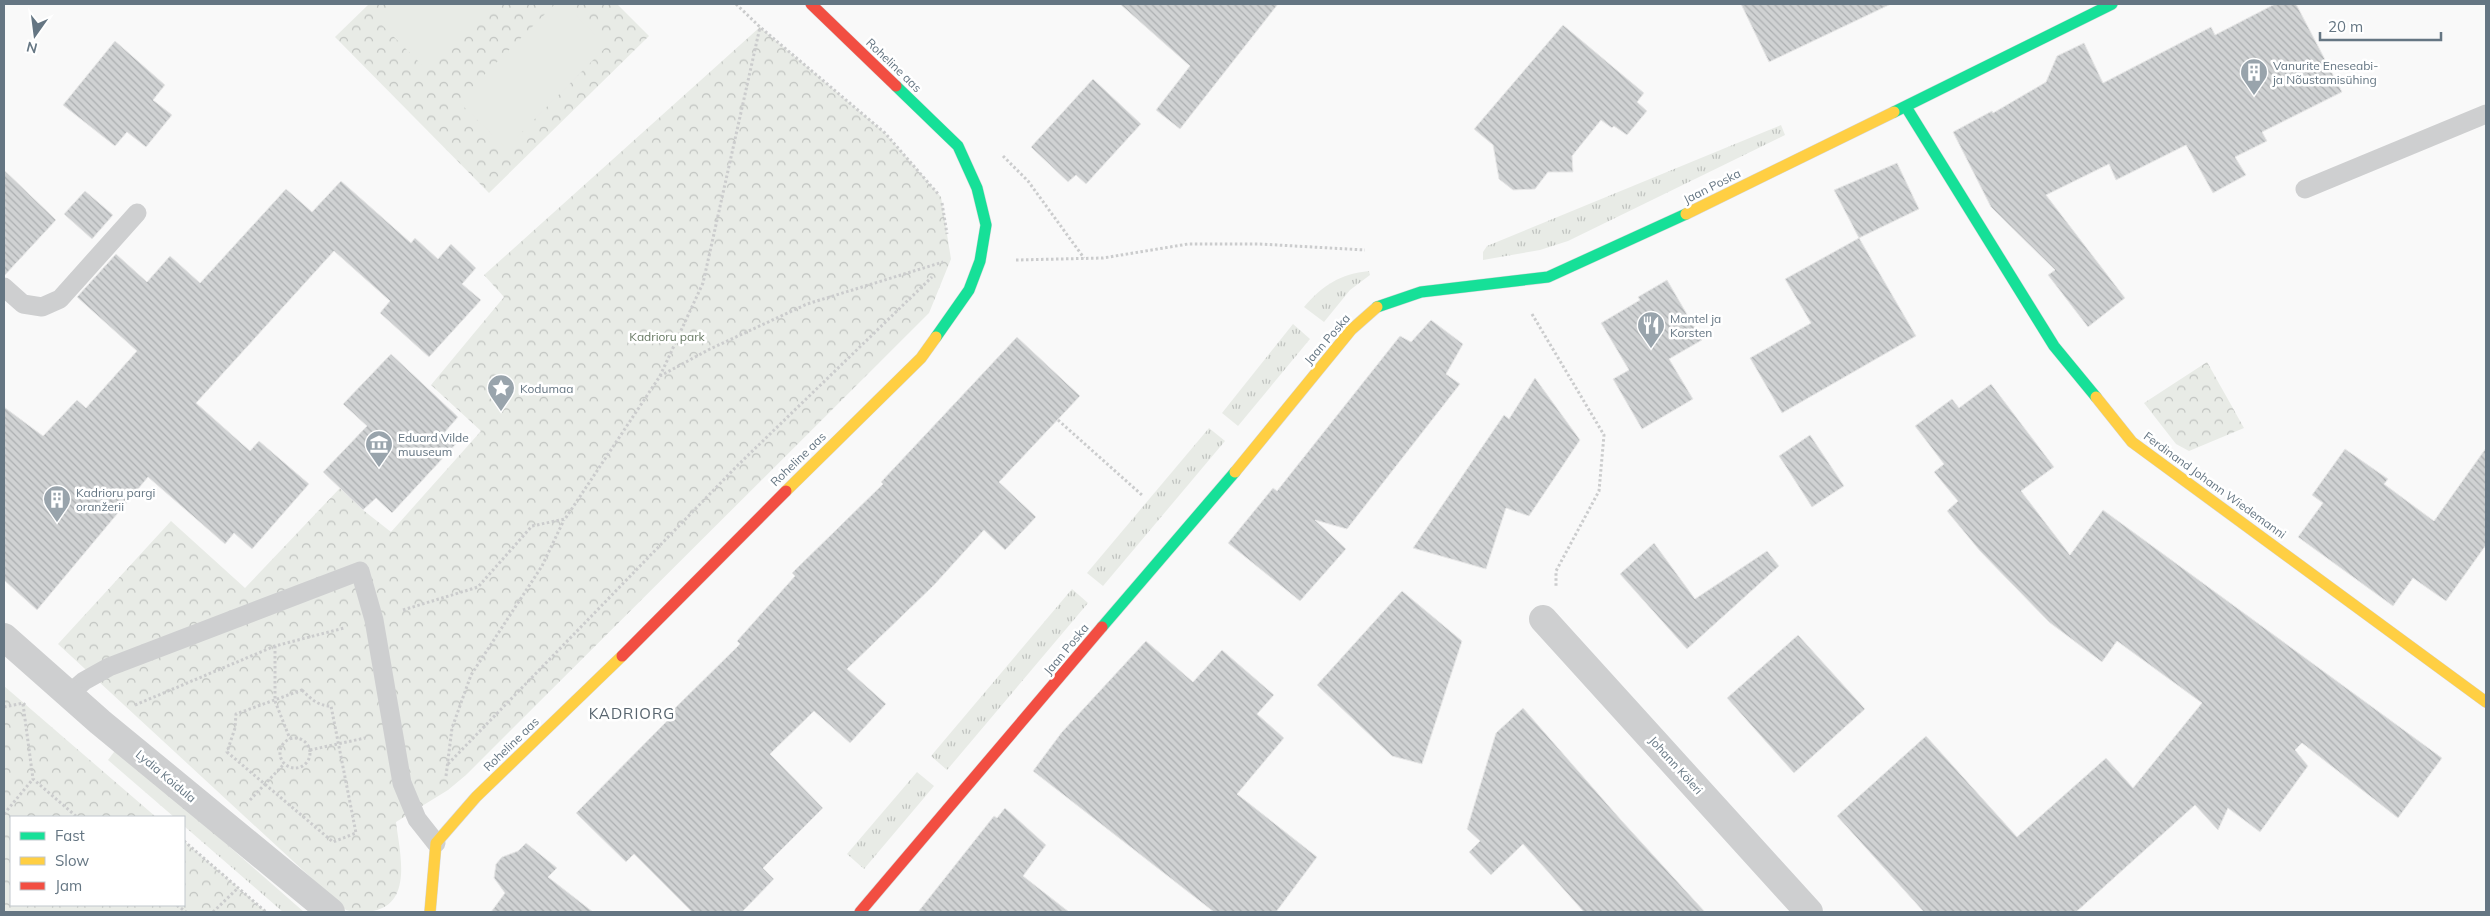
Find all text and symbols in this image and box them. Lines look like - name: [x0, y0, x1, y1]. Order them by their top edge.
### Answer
- north arrow: [10, 10, 60, 60]
- scale bar: [2320, 10, 2441, 42]
- text: 20 m: [2328, 17, 2363, 36]
- street label: Roheline aas: [863, 35, 925, 95]
- text: N: [25, 38, 39, 58]
- building icon: Vanurite Eneseabi- ja Nõustamisühing: [2239, 57, 2269, 96]
- place label: Vanurite Eneseabi- ja Nõustamisühing: [2272, 58, 2378, 87]
- street label: Jaan Poska: [1681, 165, 1743, 207]
- restaurant icon: Mantel ja Korsten: [1636, 310, 1666, 349]
- street label: Jaan Poska: [1301, 311, 1353, 367]
- place label: Mantel ja Korsten: [1670, 311, 1721, 340]
- park label: Kadrioru park: [629, 329, 706, 344]
- place icon: Kodumaa: [486, 373, 516, 412]
- place label: Kodumaa: [520, 381, 573, 396]
- street label: Ferdinand Johann Wiedemanni: [2141, 428, 2289, 542]
- museum icon: Eduard Vilde muuseum: [364, 429, 394, 468]
- street label: Roheline aas: [767, 429, 829, 489]
- place label: Eduard Vilde muuseum: [398, 430, 469, 459]
- building icon: Kadrioru pargi oranžerii: [42, 484, 72, 523]
- place label: Kadrioru pargi oranžerii: [76, 485, 155, 514]
- street label: Jaan Poska: [1040, 620, 1092, 678]
- district label: KADRIORG: [589, 704, 675, 723]
- street label: Roheline aas: [480, 714, 542, 774]
- street label: Johann Köleri: [1646, 733, 1706, 797]
- street label: Lydia Koidula: [133, 746, 199, 806]
- legend: [10, 816, 185, 906]
- text: Fast: [55, 826, 85, 845]
- text: Slow: [55, 851, 89, 870]
- text: Jam: [55, 876, 82, 895]

